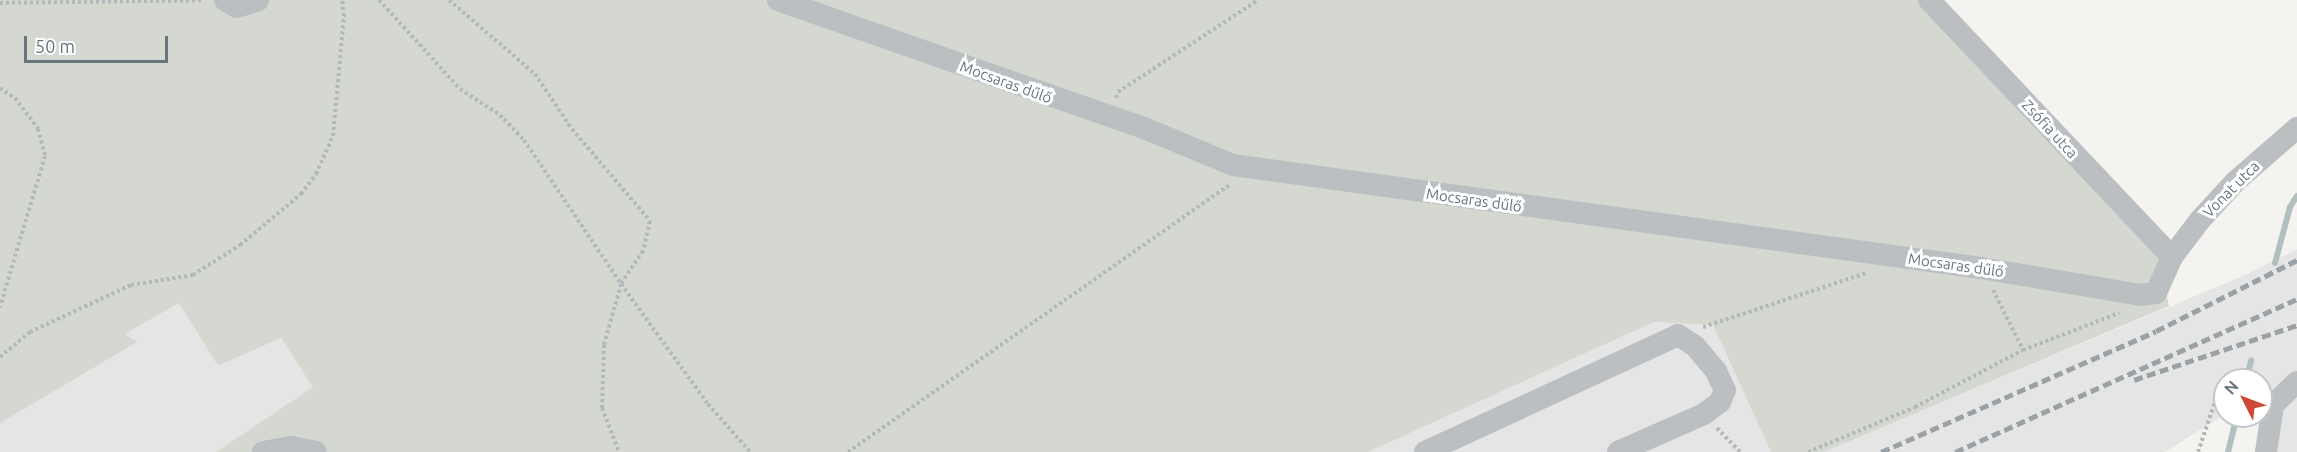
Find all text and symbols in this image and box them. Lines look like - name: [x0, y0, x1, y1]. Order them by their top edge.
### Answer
- scale bar: [27, 24, 171, 62]
- text: 50 m: [35, 36, 75, 56]
- street label: Mocsaras dűlő: [958, 57, 1054, 107]
- street label: Zsófia utca: [2018, 96, 2082, 162]
- street label: Vonat utca: [2199, 157, 2263, 221]
- street label: Mocsaras dűlő: [1425, 184, 1523, 216]
- street label: Mocsaras dűlő: [1907, 249, 2005, 281]
- north arrow: [2213, 368, 2273, 428]
- text: N: [2220, 377, 2242, 398]

